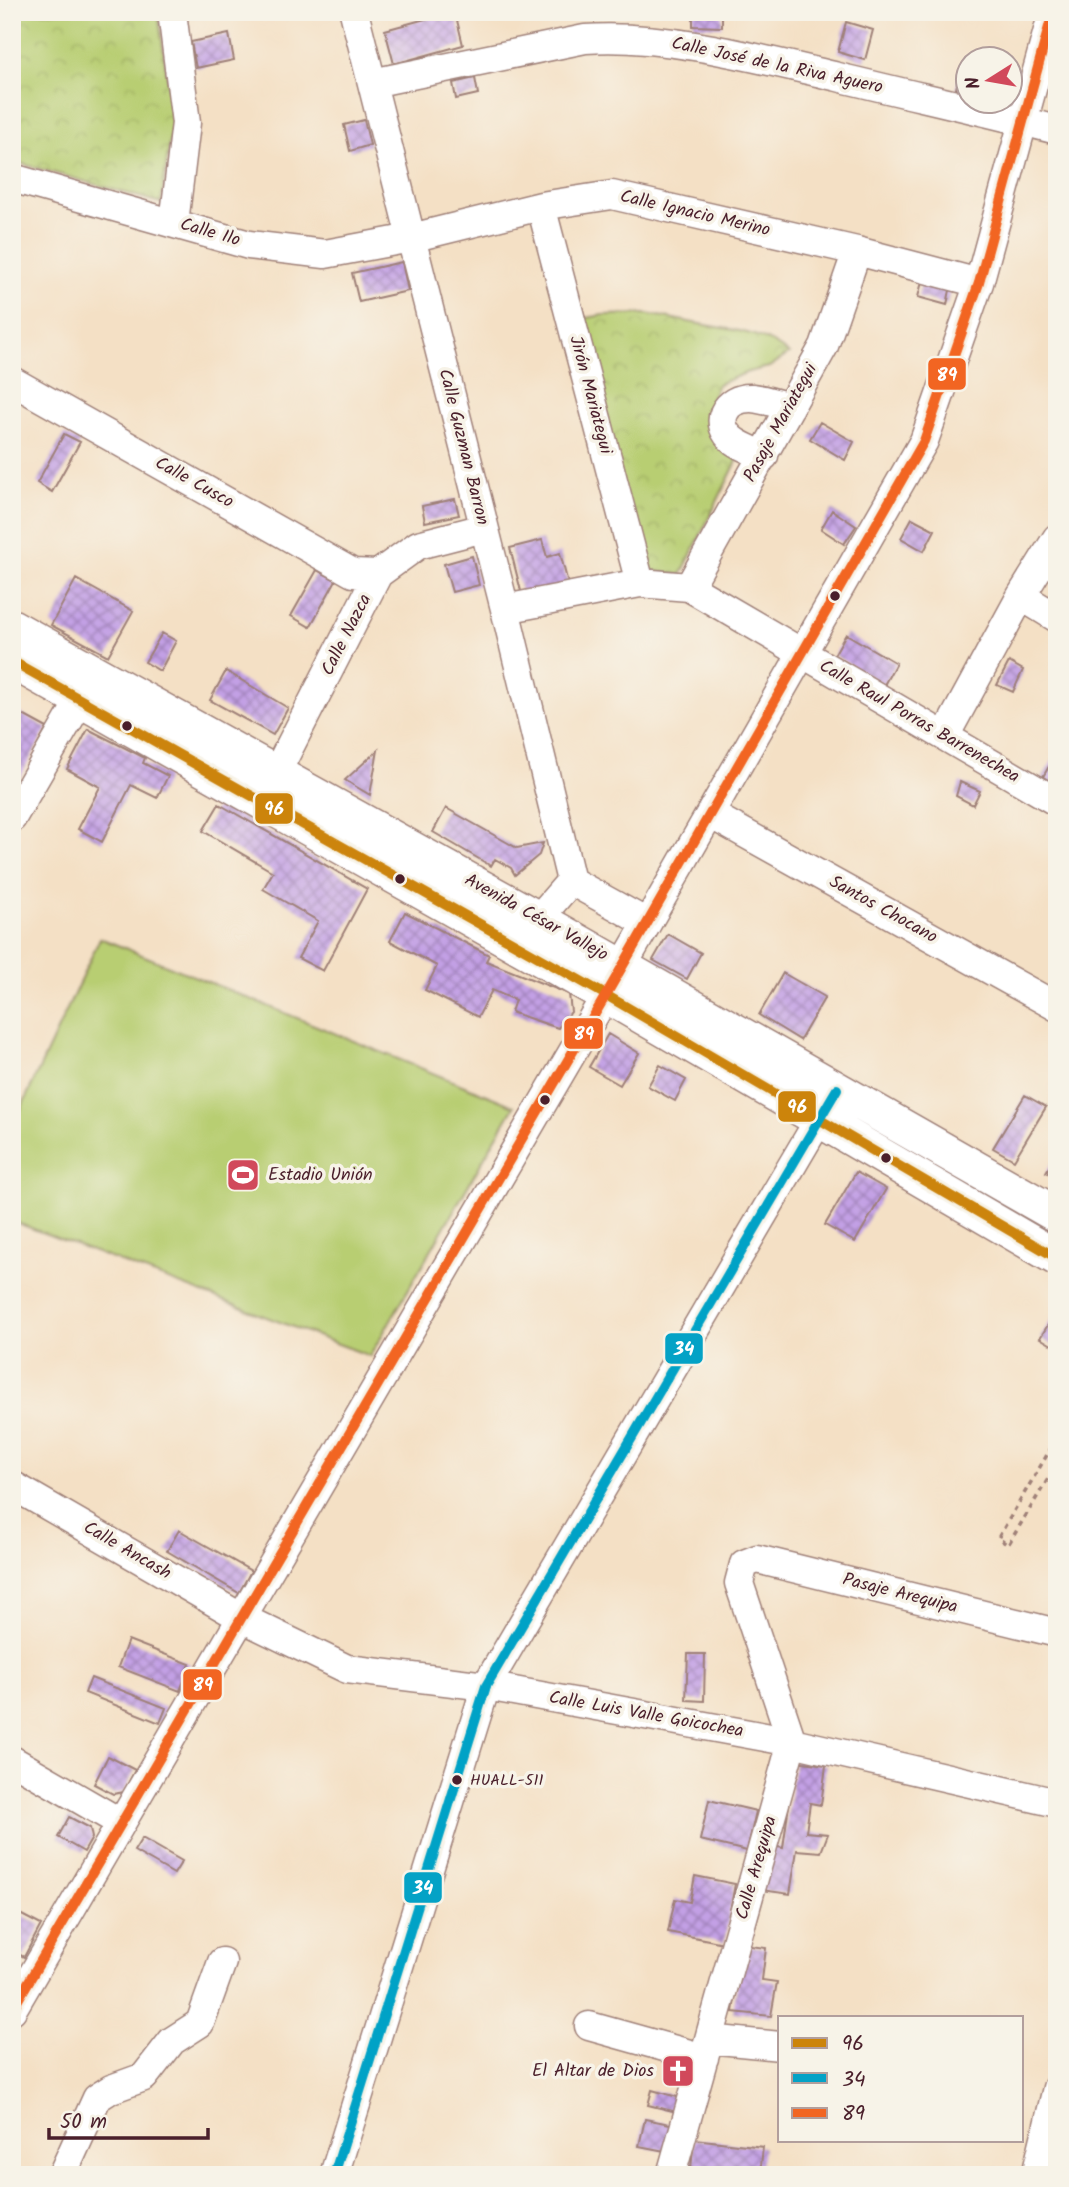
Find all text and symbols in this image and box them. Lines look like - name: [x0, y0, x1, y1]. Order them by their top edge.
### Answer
- street label: Calle José de la Riva Aguero: [669, 29, 885, 103]
- north arrow: [954, 46, 1024, 116]
- text: N: [958, 74, 990, 92]
- street label: Calle Ignacio Merino: [617, 183, 773, 245]
- street label: Calle Ilo: [176, 211, 244, 255]
- street label: Jirón Mariategui: [560, 333, 620, 458]
- line badge: 89: [927, 357, 967, 391]
- street label: Pasaje Mariategui: [736, 358, 826, 488]
- text: 89: [937, 361, 958, 391]
- street label: Calle Guzman Barron: [430, 366, 496, 528]
- street label: Calle Cusco: [149, 449, 239, 517]
- street label: Calle Nazca: [314, 589, 380, 681]
- unlabelled marker: [828, 589, 842, 603]
- street label: Calle Raul Porras Barrenechea: [813, 653, 1025, 791]
- unlabelled marker: [120, 719, 134, 733]
- line badge: 96: [254, 792, 294, 825]
- text: 96: [264, 795, 284, 825]
- street label: Avenida César Vallejo: [459, 866, 613, 970]
- street label: Santos Chocano: [823, 868, 943, 952]
- unlabelled marker: [393, 872, 407, 886]
- line badge: 89: [563, 1017, 604, 1050]
- text: 89: [574, 1020, 595, 1050]
- line badge: 96: [777, 1090, 817, 1123]
- unlabelled marker: [538, 1093, 552, 1107]
- text: 96: [787, 1093, 807, 1123]
- unlabelled marker: [879, 1151, 893, 1165]
- sports icon: Estadio Unión: [224, 1156, 262, 1194]
- place label: Estadio Unión: [268, 1161, 373, 1190]
- line badge: 34: [664, 1332, 704, 1365]
- text: 34: [673, 1335, 695, 1365]
- street label: Calle Ancash: [77, 1514, 177, 1588]
- street label: Pasaje Arequipa: [839, 1566, 961, 1622]
- line badge: 89: [182, 1668, 223, 1701]
- text: 89: [193, 1671, 214, 1701]
- street label: Calle Luis Valle Goicochea: [546, 1684, 746, 1746]
- place label: HUALL-511: [470, 1768, 543, 1793]
- marker: HUALL-511: [450, 1773, 464, 1787]
- street label: Calle Arequipa: [728, 1813, 786, 1923]
- line badge: 34: [403, 1871, 443, 1904]
- text: 34: [412, 1874, 434, 1904]
- legend: [778, 2016, 1024, 2142]
- text: 96: [842, 2028, 864, 2061]
- church icon: El Altar de Dios: [659, 2052, 697, 2090]
- place label: El Altar de Dios: [532, 2057, 654, 2086]
- text: 34: [842, 2064, 866, 2097]
- scale bar: [49, 2096, 208, 2140]
- text: 89: [842, 2098, 865, 2131]
- text: 50 m: [60, 2106, 107, 2139]

